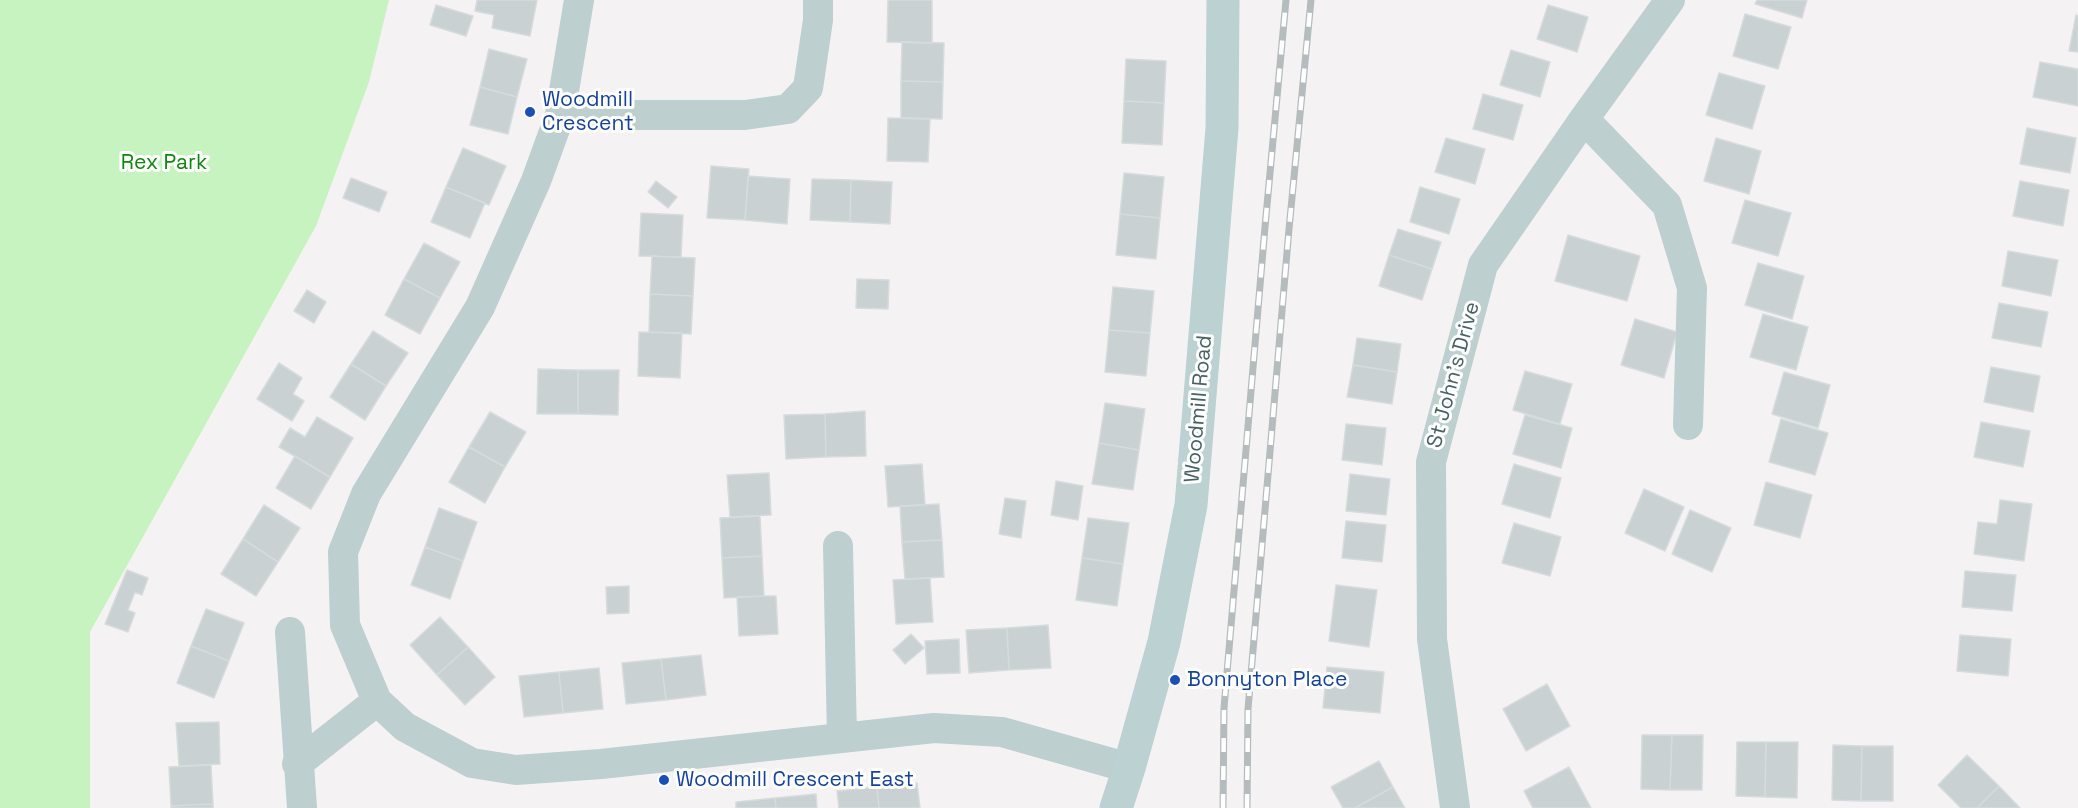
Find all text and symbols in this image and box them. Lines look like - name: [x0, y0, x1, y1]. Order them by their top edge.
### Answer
- place label: Woodmill Crescent: [542, 87, 634, 137]
- marker: Woodmill Crescent: [523, 105, 537, 119]
- park label: Rex Park: [121, 150, 207, 176]
- street label: St John's Drive: [1422, 299, 1486, 451]
- street label: Woodmill Road: [1180, 334, 1218, 484]
- place label: Bonnyton Place: [1187, 667, 1347, 693]
- marker: Bonnyton Place: [1168, 673, 1182, 687]
- place label: Woodmill Crescent East: [676, 767, 914, 793]
- marker: Woodmill Crescent East: [657, 773, 671, 787]

